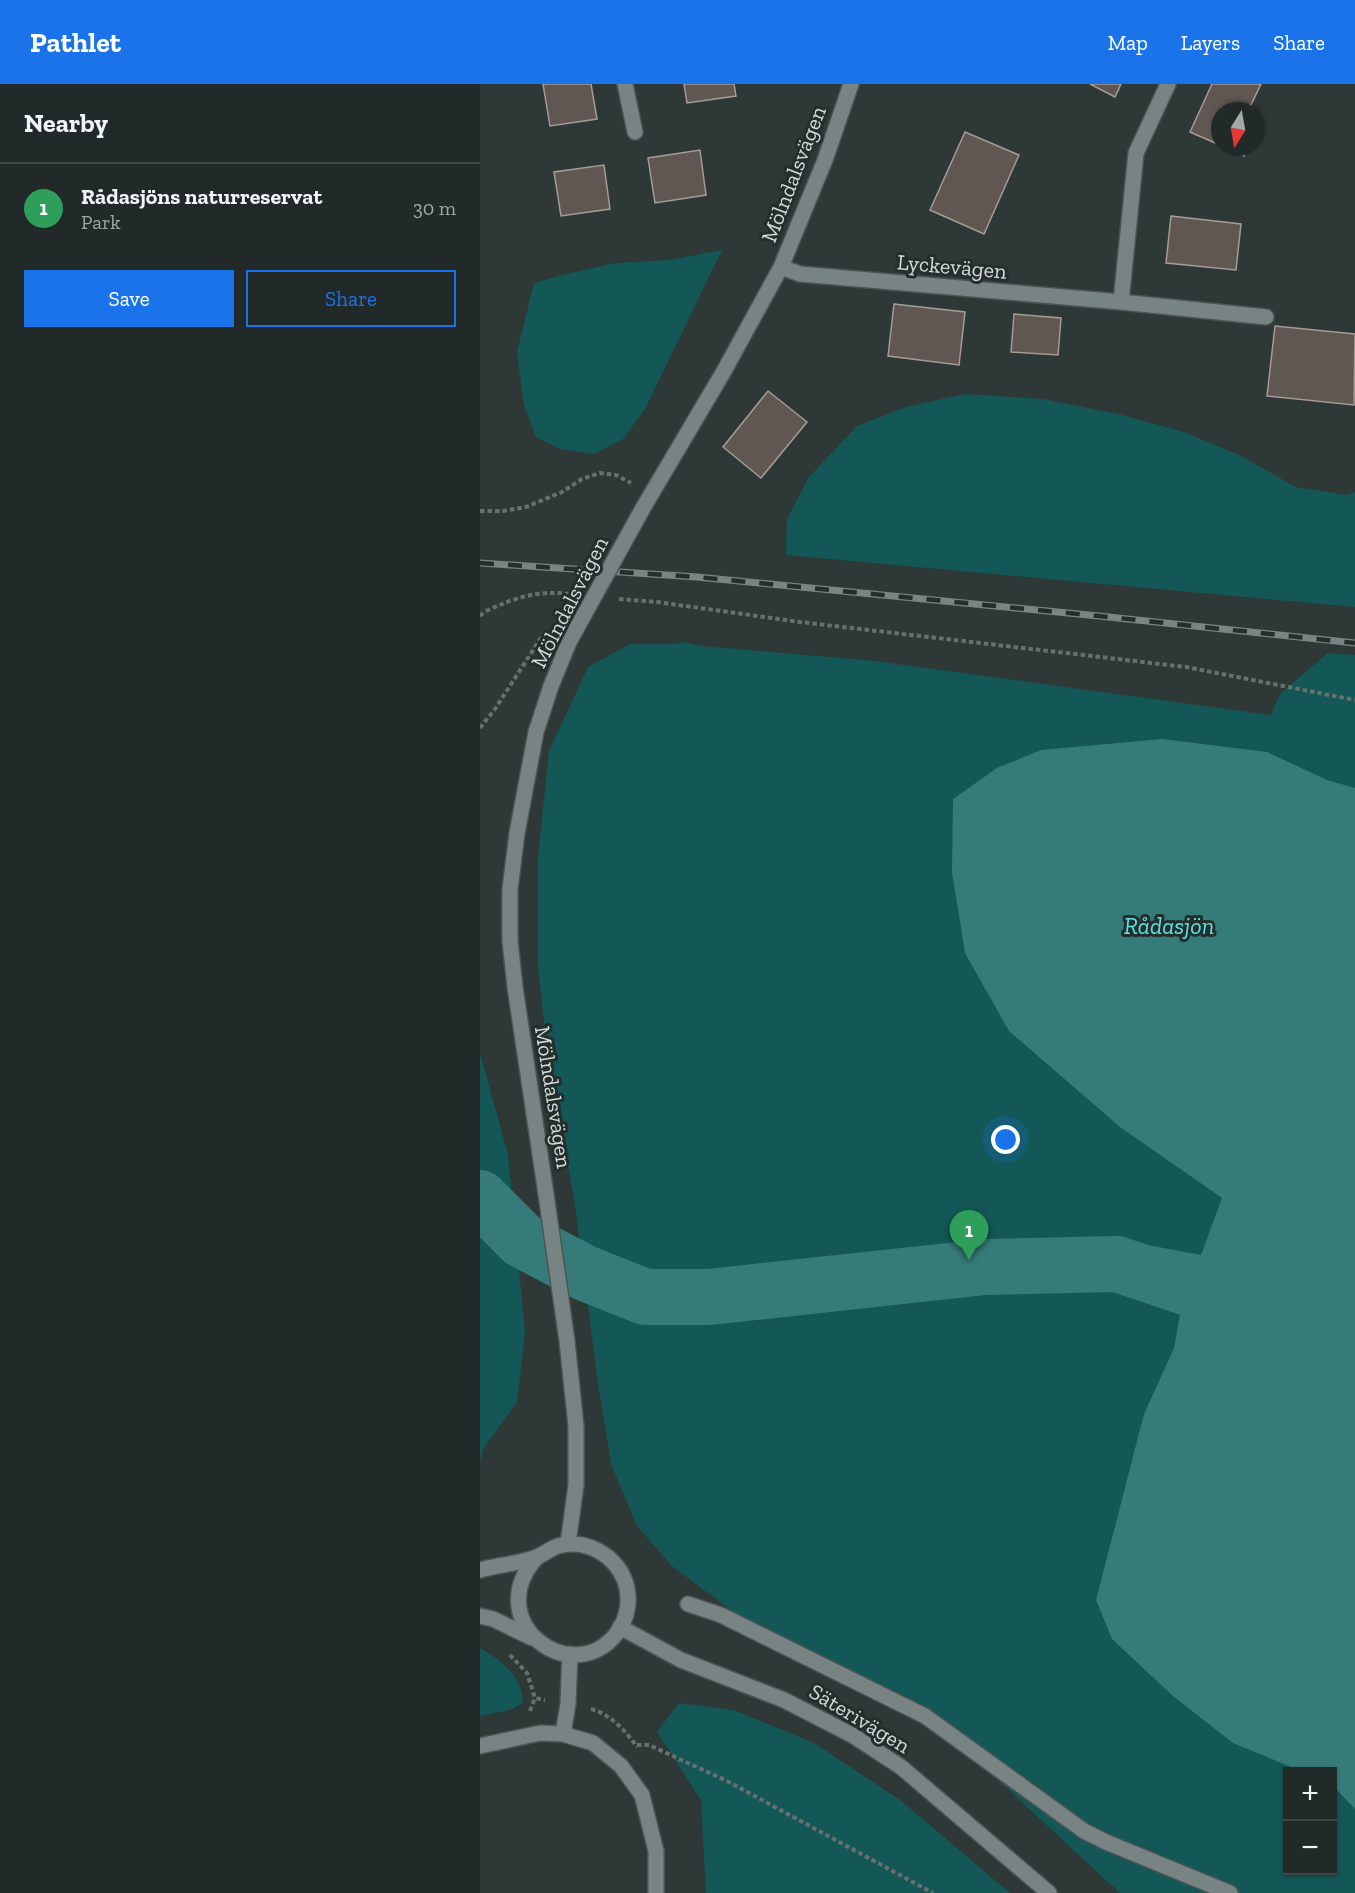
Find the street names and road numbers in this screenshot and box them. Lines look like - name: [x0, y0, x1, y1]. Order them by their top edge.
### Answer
- street label: Mölndalsvägen: [755, 102, 832, 246]
- street label: Lyckevägen: [896, 248, 1008, 285]
- street label: Mölndalsvägen: [525, 532, 614, 672]
- street label: Mölndalsvägen: [529, 1024, 578, 1171]
- street label: Säterivägen: [804, 1678, 915, 1759]

